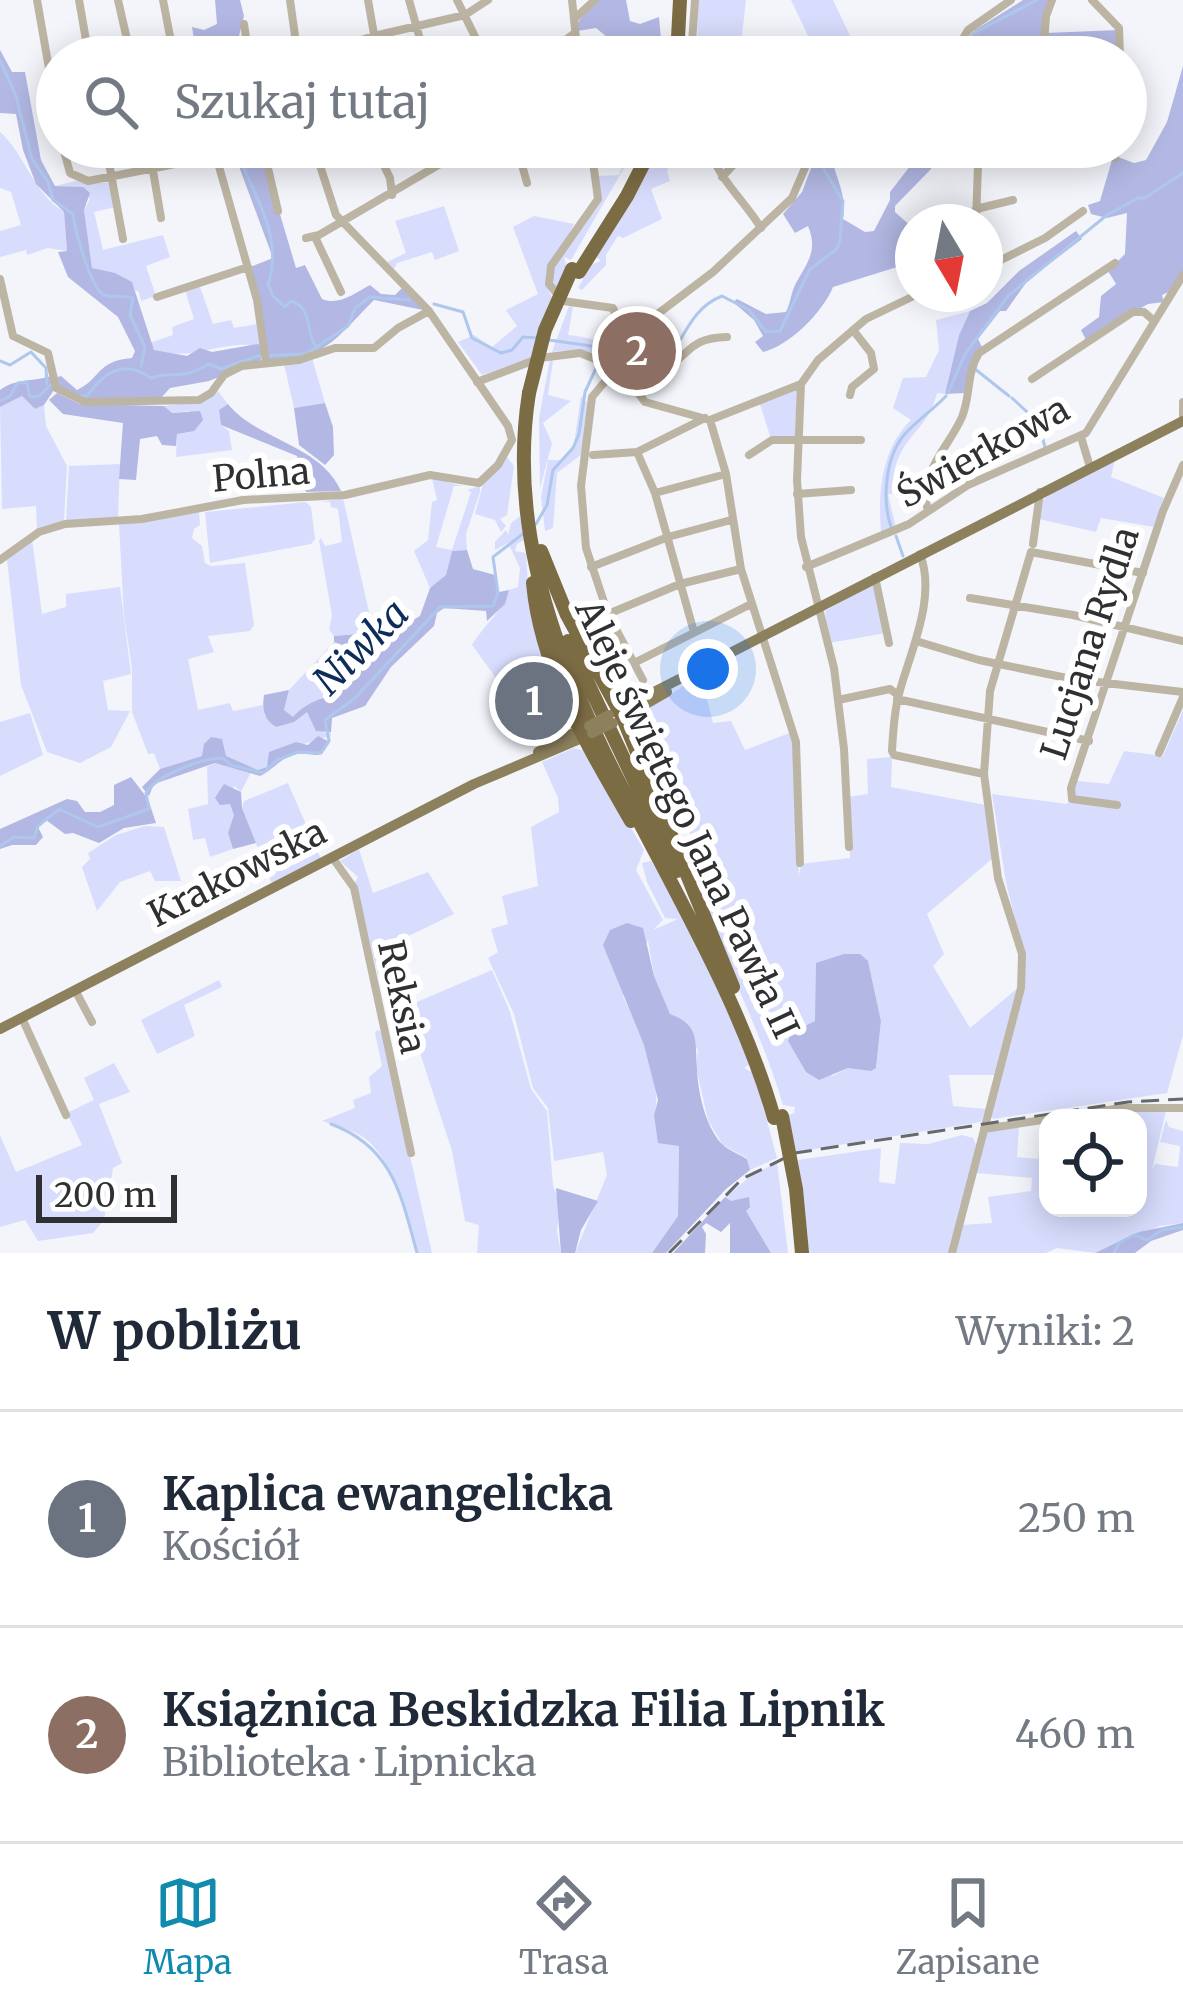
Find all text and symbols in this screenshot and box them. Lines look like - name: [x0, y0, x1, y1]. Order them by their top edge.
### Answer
- search box: [36, 36, 1147, 168]
- icon: search: [78, 69, 144, 135]
- text: Szukaj tutaj: [174, 74, 430, 130]
- north arrow: [895, 204, 1003, 312]
- pin: 2: [598, 306, 676, 396]
- street label: Świerkowa: [889, 385, 1077, 518]
- street label: Polna: [210, 448, 312, 502]
- street label: Lucjana Rydla: [1031, 521, 1149, 765]
- water label: Niwka: [303, 589, 419, 705]
- street label: Aleje świętego Jana Pawła II: [565, 592, 809, 1045]
- your location: [678, 639, 738, 699]
- pin: 1: [495, 656, 573, 746]
- street label: Krakowska: [141, 809, 333, 937]
- street label: Reksia: [368, 936, 436, 1058]
- map controls: [1039, 1109, 1147, 1217]
- button: locate: [1039, 1109, 1147, 1217]
- scale bar: [36, 1169, 177, 1222]
- text: 200 m: [54, 1175, 156, 1216]
- text: W pobliżu: [48, 1299, 302, 1363]
- text: Wyniki: 2: [956, 1307, 1135, 1356]
- text: Kaplica ewangelicka: [162, 1466, 613, 1522]
- text: 1: [78, 1494, 96, 1543]
- text: 250 m: [1018, 1494, 1135, 1543]
- text: Kościół: [162, 1522, 300, 1571]
- text: Książnica Beskidzka Filia Lipnik: [162, 1682, 885, 1738]
- text: 2: [76, 1710, 98, 1759]
- text: 460 m: [1015, 1710, 1135, 1759]
- text: Biblioteka · Lipnicka: [162, 1738, 537, 1787]
- tab: Mapa: [144, 1870, 232, 1983]
- tab: Trasa: [519, 1870, 609, 1983]
- tab: Zapisane: [896, 1870, 1039, 1983]

